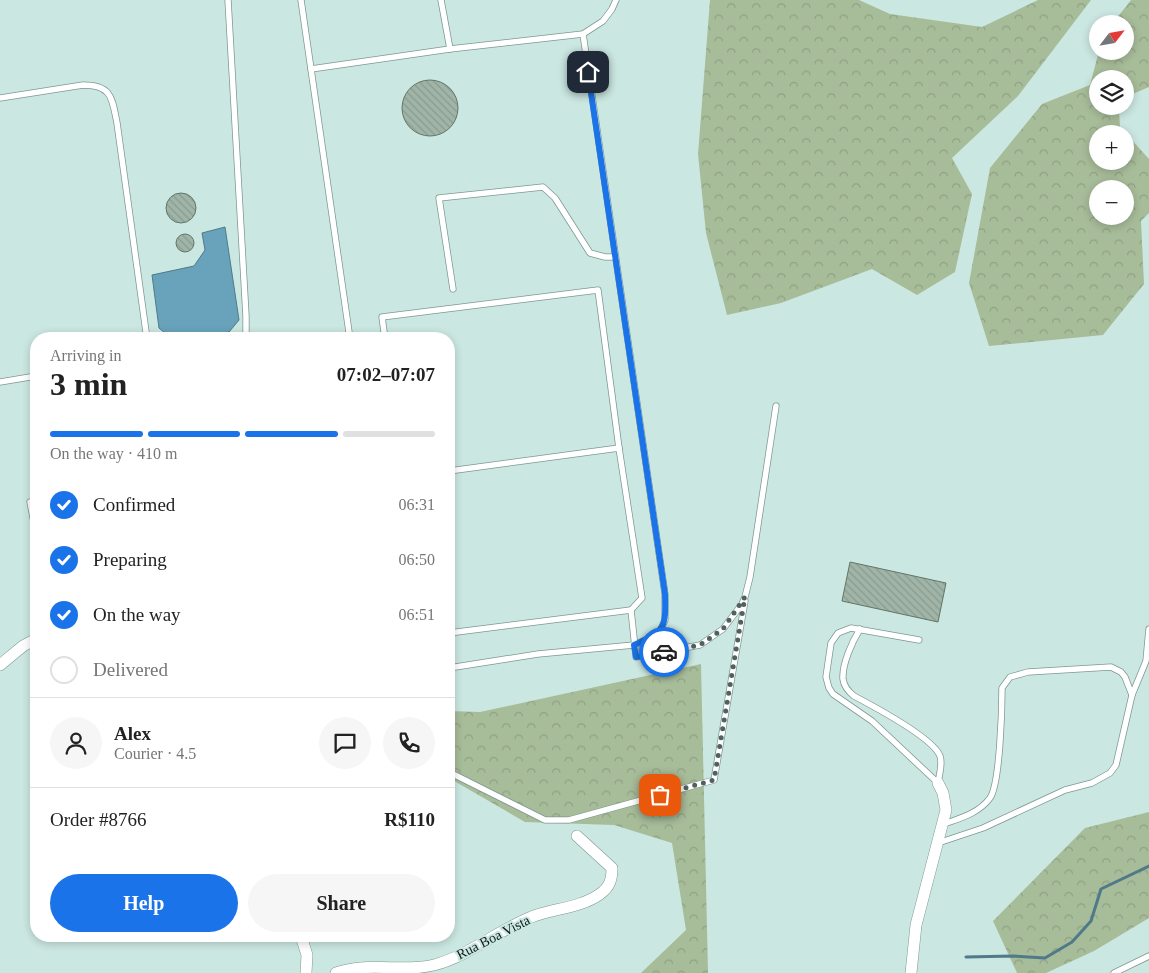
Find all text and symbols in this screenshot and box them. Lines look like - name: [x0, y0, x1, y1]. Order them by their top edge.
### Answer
- north arrow: [1089, 15, 1134, 60]
- map controls: [1089, 15, 1134, 225]
- pin: [567, 51, 609, 93]
- icon: home: [574, 58, 602, 86]
- button: layers: [1089, 70, 1134, 115]
- button: +: [1089, 125, 1134, 170]
- button: −: [1089, 180, 1134, 225]
- text: Arriving in: [50, 347, 122, 364]
- text: 07:02–07:07: [337, 364, 435, 385]
- text: 3 min: [50, 366, 127, 402]
- text: On the way · 410 m: [50, 445, 178, 462]
- icon: check: [50, 491, 78, 519]
- text: Confirmed: [93, 494, 175, 515]
- text: 06:31: [399, 496, 435, 513]
- icon: check: [50, 546, 78, 574]
- text: Preparing: [93, 549, 167, 570]
- text: 06:50: [399, 551, 435, 568]
- icon: check: [50, 601, 78, 629]
- text: On the way: [93, 604, 181, 625]
- text: 06:51: [399, 606, 435, 623]
- courier: [639, 627, 689, 677]
- icon: car: [650, 638, 678, 666]
- text: Delivered: [93, 659, 168, 680]
- button: person: [50, 717, 102, 769]
- button: chat: [319, 717, 371, 769]
- button: phone: [383, 717, 435, 769]
- text: Alex: [114, 723, 151, 744]
- text: Courier · 4.5: [114, 745, 196, 762]
- pin: [639, 774, 681, 816]
- icon: bag: [646, 781, 674, 809]
- text: Order #8766: [50, 809, 147, 830]
- text: R$110: [384, 809, 435, 830]
- button: Help: [50, 874, 238, 932]
- button: Share: [248, 874, 435, 932]
- street label: Rua Boa Vista: [454, 912, 533, 962]

